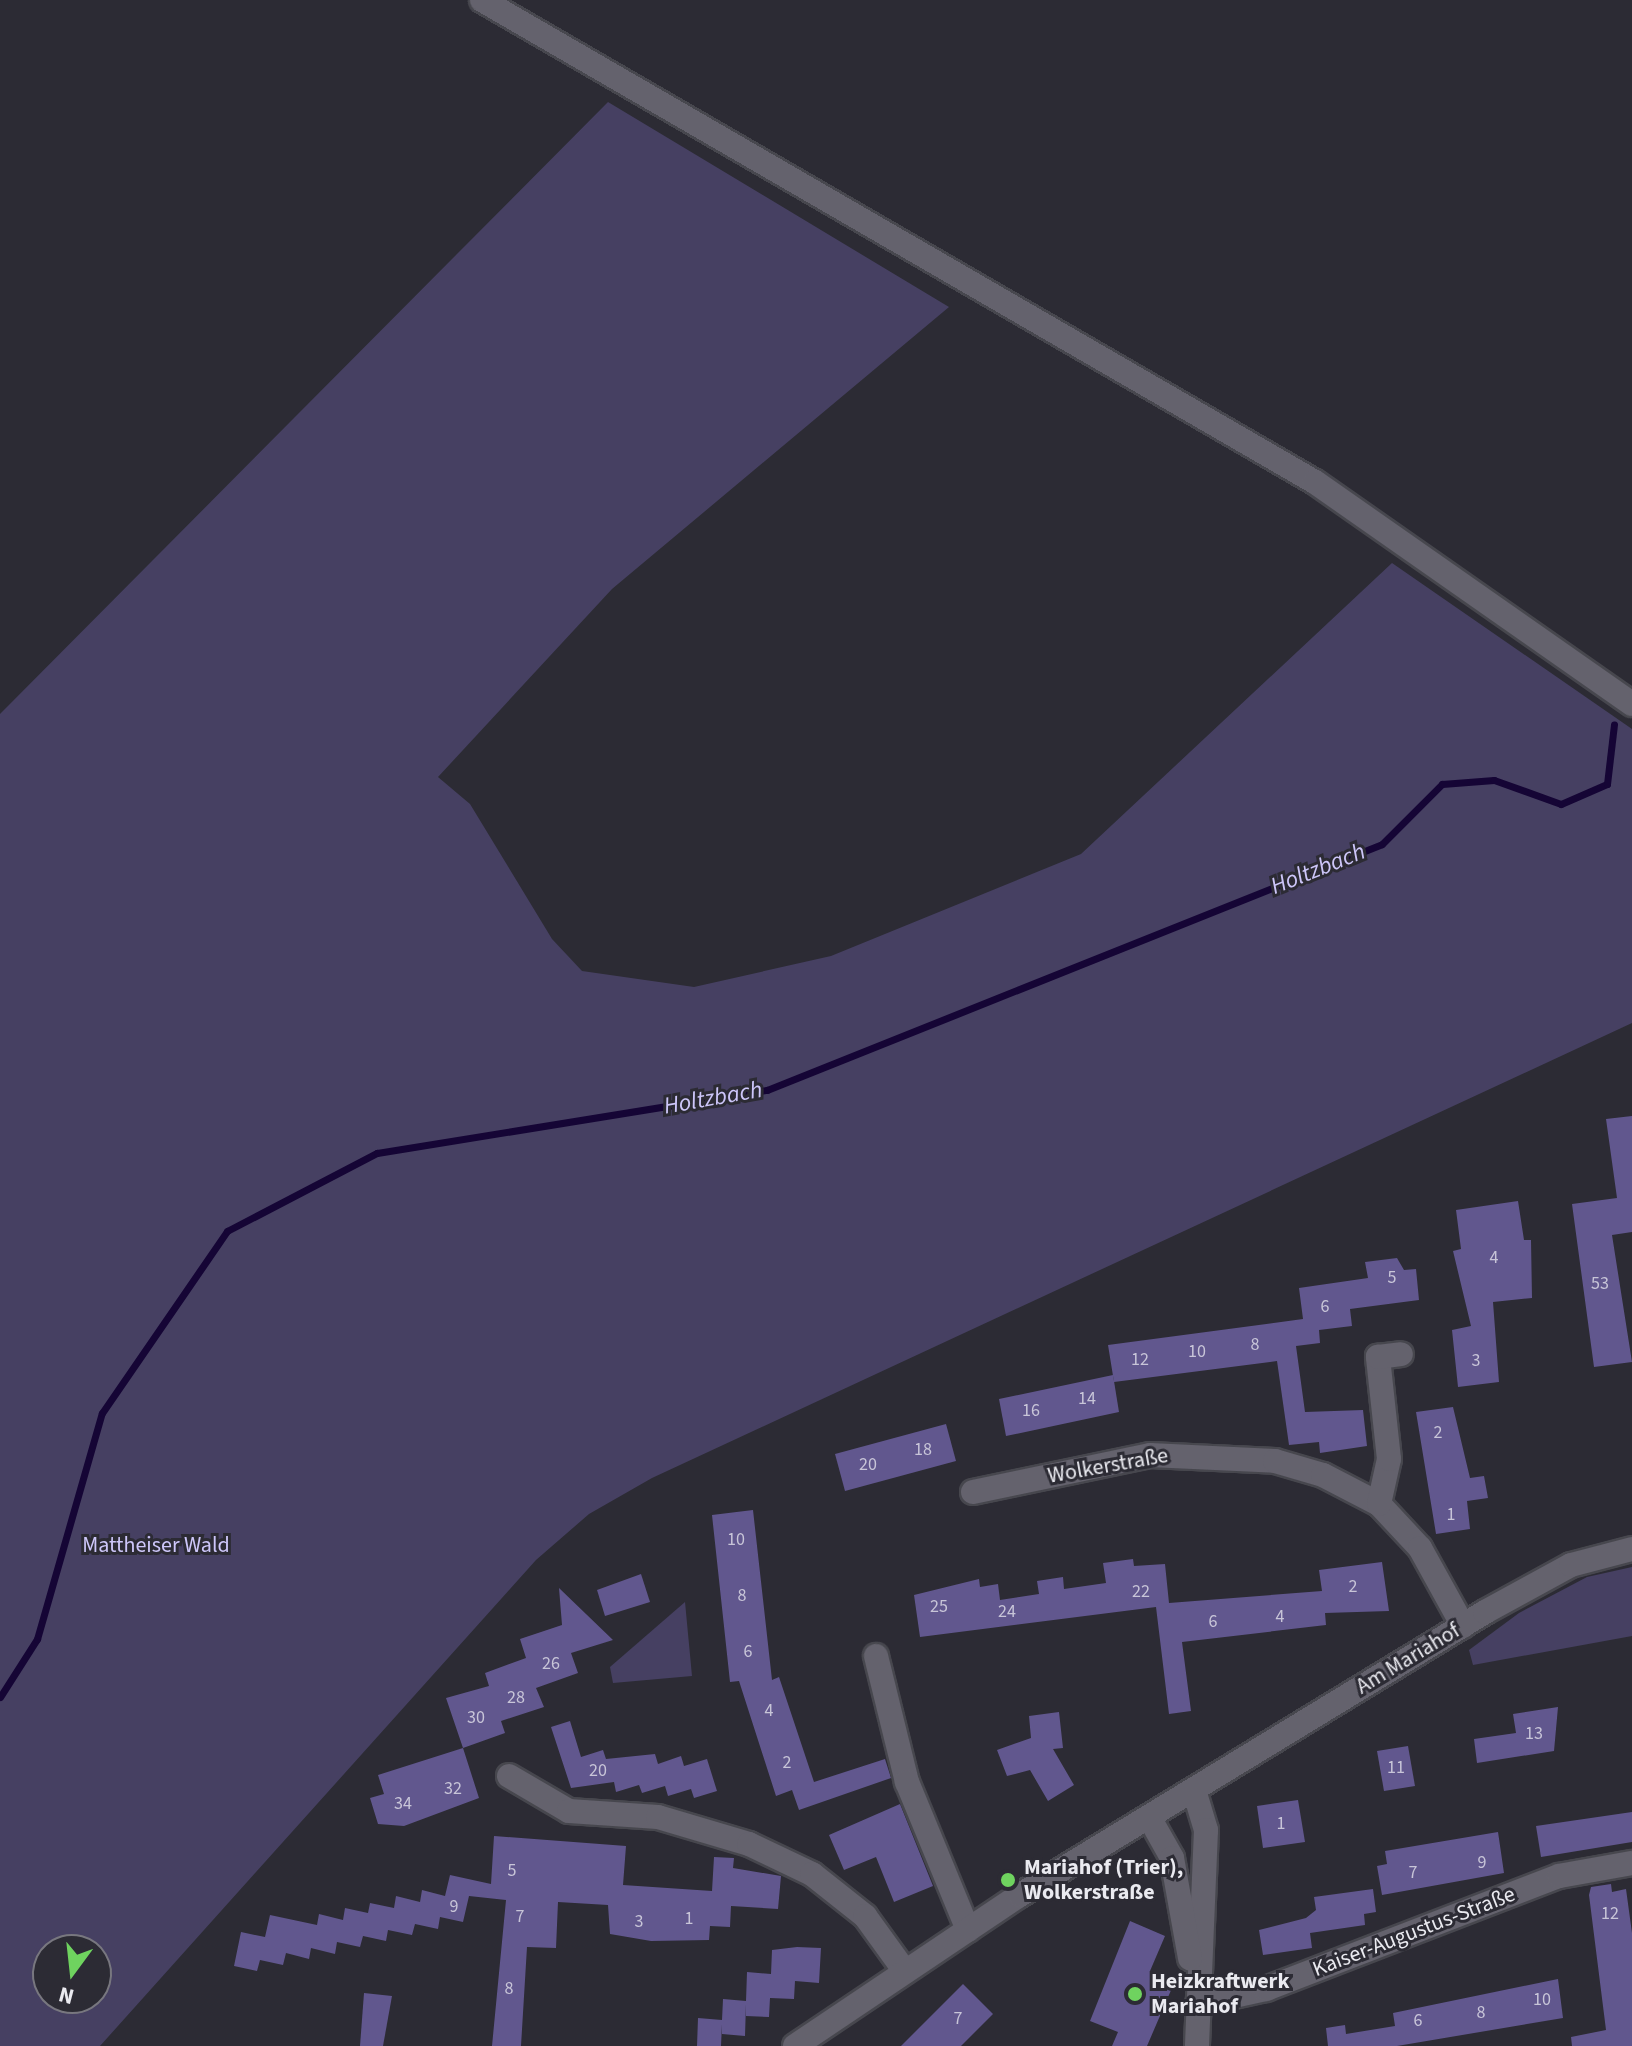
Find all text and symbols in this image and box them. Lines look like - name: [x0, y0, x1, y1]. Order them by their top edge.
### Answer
- water label: Holtzbach: [1266, 837, 1370, 901]
- water label: Holtzbach: [661, 1075, 765, 1121]
- house number: 4: [1490, 1247, 1498, 1269]
- house number: 5: [1388, 1267, 1396, 1289]
- house number: 53: [1591, 1273, 1609, 1295]
- house number: 6: [1321, 1296, 1329, 1318]
- house number: 8: [1251, 1334, 1259, 1356]
- house number: 10: [1188, 1341, 1206, 1363]
- house number: 12: [1131, 1349, 1149, 1371]
- house number: 3: [1472, 1350, 1480, 1372]
- house number: 14: [1078, 1388, 1096, 1410]
- house number: 16: [1022, 1400, 1040, 1422]
- house number: 2: [1434, 1422, 1442, 1444]
- house number: 18: [914, 1439, 932, 1461]
- street label: Wolkerstraße: [1046, 1442, 1170, 1490]
- house number: 20: [859, 1454, 877, 1476]
- house number: 1: [1447, 1504, 1455, 1526]
- house number: 10: [727, 1529, 745, 1551]
- park label: Mattheiser Wald: [82, 1533, 230, 1559]
- house number: 2: [1349, 1576, 1357, 1598]
- house number: 22: [1132, 1581, 1150, 1603]
- house number: 8: [738, 1585, 746, 1607]
- house number: 25: [930, 1596, 948, 1618]
- house number: 24: [998, 1601, 1016, 1623]
- house number: 4: [1276, 1606, 1284, 1628]
- house number: 6: [1209, 1611, 1217, 1633]
- street label: Am Mariahof: [1351, 1618, 1465, 1700]
- house number: 6: [744, 1641, 752, 1663]
- house number: 26: [542, 1653, 560, 1675]
- house number: 28: [507, 1687, 525, 1709]
- house number: 4: [765, 1700, 773, 1722]
- house number: 30: [467, 1707, 485, 1729]
- house number: 13: [1525, 1723, 1543, 1745]
- house number: 2: [783, 1752, 791, 1774]
- house number: 11: [1387, 1757, 1405, 1779]
- house number: 20: [589, 1760, 607, 1782]
- house number: 32: [444, 1778, 462, 1800]
- house number: 34: [394, 1793, 412, 1815]
- house number: 1: [1277, 1813, 1285, 1835]
- house number: 9: [1478, 1852, 1486, 1874]
- place label: Mariahof (Trier), Wolkerstraße: [1024, 1854, 1183, 1906]
- house number: 5: [508, 1860, 516, 1882]
- house number: 7: [1409, 1862, 1417, 1884]
- marker: Mariahof (Trier), Wolkerstraße: [999, 1871, 1017, 1889]
- street label: Kaiser-Augustus-Straße: [1309, 1881, 1519, 1983]
- house number: 9: [450, 1896, 458, 1918]
- house number: 12: [1601, 1903, 1619, 1925]
- house number: 7: [516, 1906, 524, 1928]
- house number: 1: [685, 1908, 693, 1930]
- house number: 3: [635, 1911, 643, 1933]
- north arrow: [32, 1934, 112, 2014]
- place label: Heizkraftwerk Mariahof: [1151, 1968, 1289, 2020]
- text: N: [55, 1978, 78, 2013]
- house number: 8: [505, 1978, 513, 2000]
- marker: Heizkraftwerk Mariahof: [1126, 1985, 1144, 2003]
- house number: 10: [1533, 1989, 1551, 2011]
- house number: 8: [1477, 2002, 1485, 2024]
- house number: 7: [954, 2008, 962, 2030]
- house number: 6: [1414, 2010, 1422, 2032]

